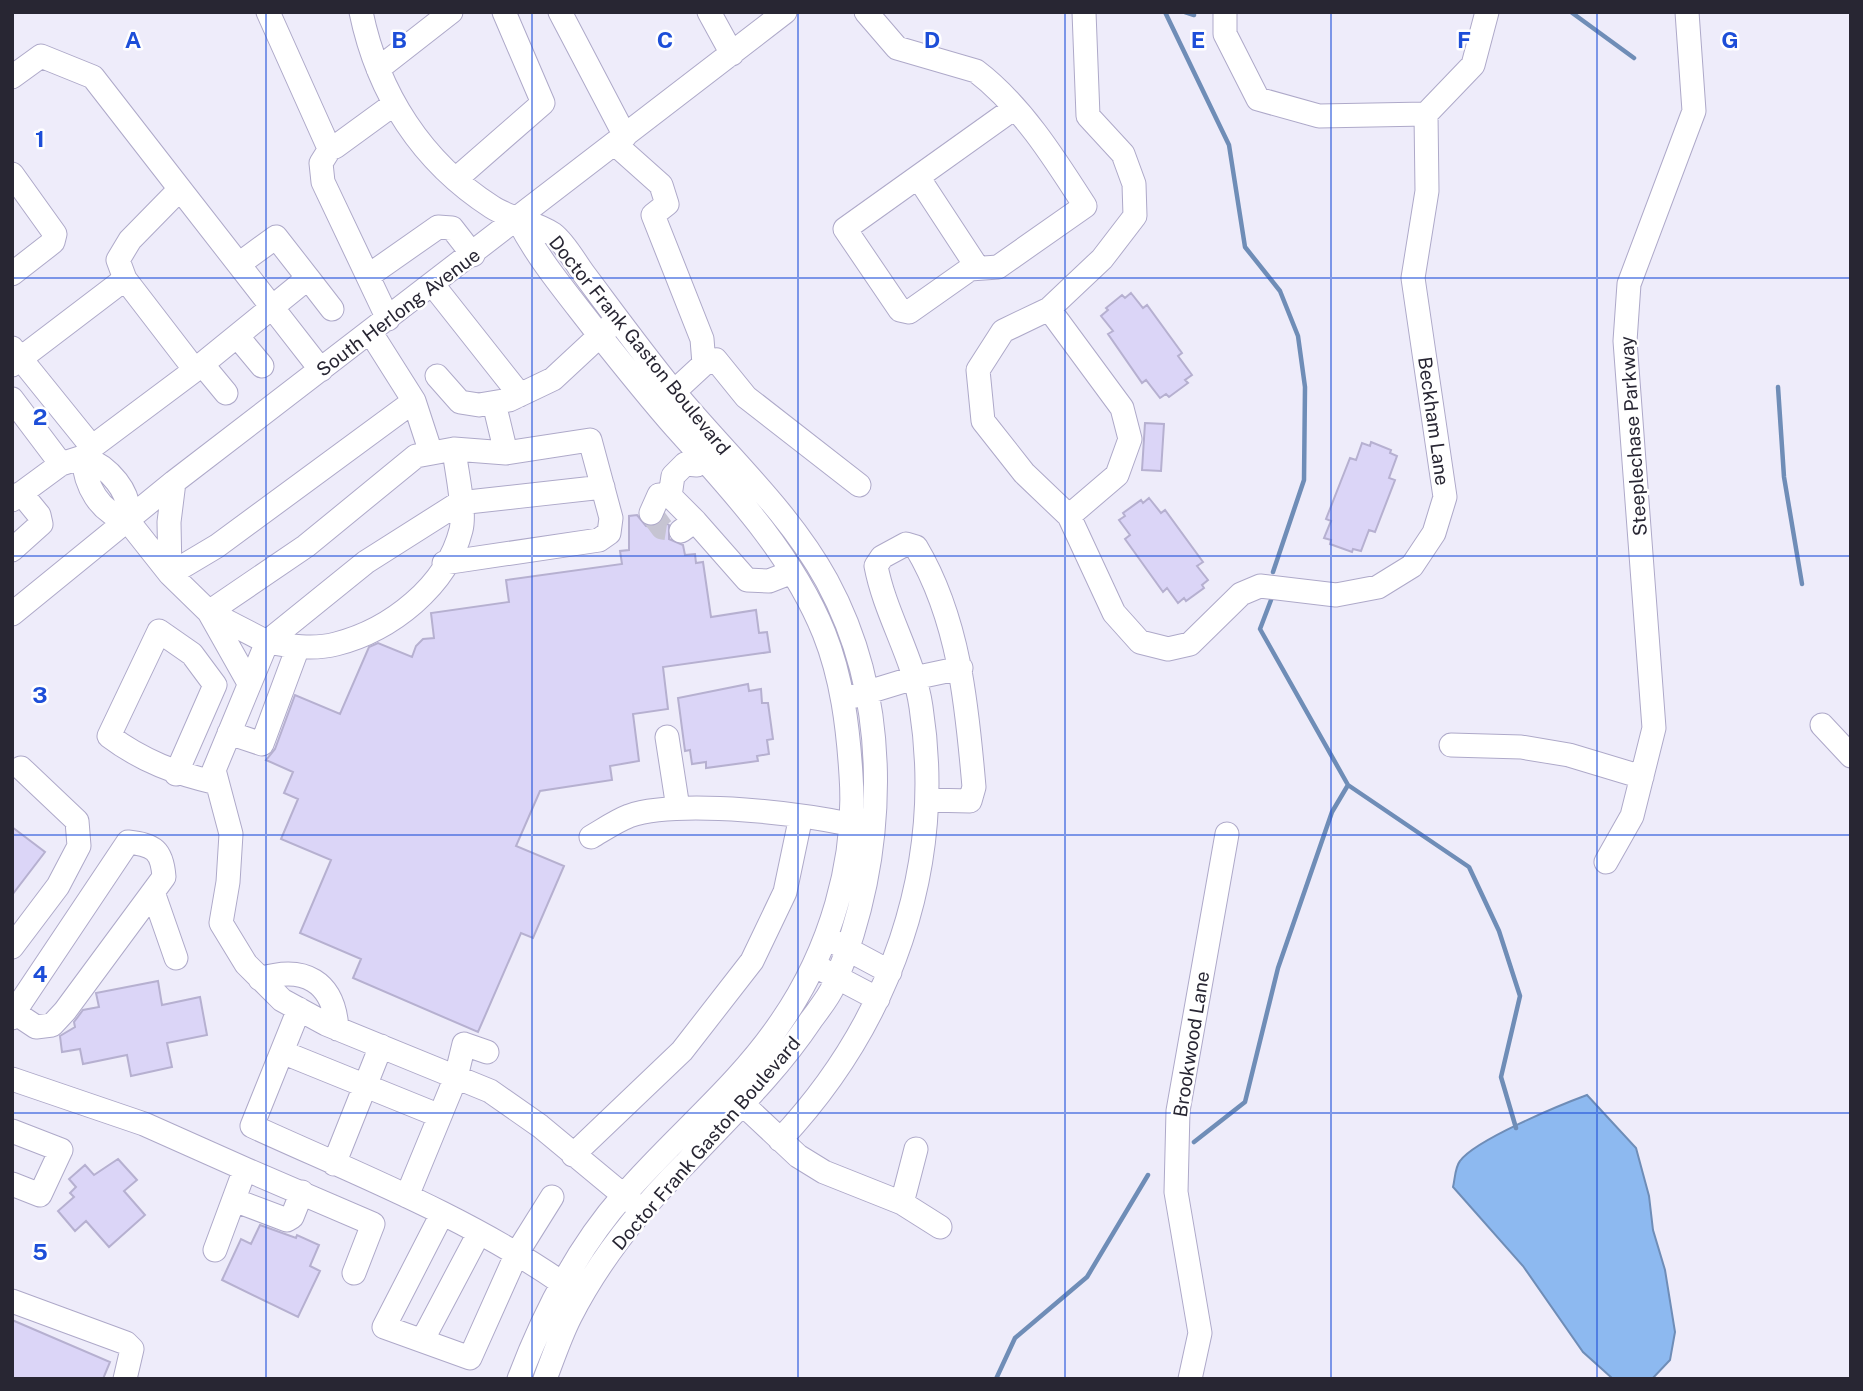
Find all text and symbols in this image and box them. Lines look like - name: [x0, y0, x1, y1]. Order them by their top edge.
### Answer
- text: A: [125, 26, 142, 53]
- text: B: [391, 26, 407, 53]
- text: C: [657, 26, 673, 53]
- text: D: [924, 26, 940, 53]
- text: E: [1191, 26, 1205, 53]
- text: F: [1457, 26, 1471, 53]
- text: G: [1721, 26, 1739, 53]
- text: 1: [35, 125, 45, 152]
- street label: Doctor Frank Gaston Boulevard: [545, 231, 735, 459]
- street label: South Herlong Avenue: [312, 243, 484, 381]
- street label: Steeplechase Parkway: [1615, 335, 1651, 537]
- street label: Beckham Lane: [1414, 355, 1454, 487]
- text: 2: [33, 403, 47, 430]
- text: 3: [32, 681, 48, 708]
- text: 4: [32, 960, 48, 987]
- street label: Brookwood Lane: [1169, 969, 1213, 1119]
- street label: Doctor Frank Gaston Boulevard: [607, 1032, 805, 1254]
- text: 5: [32, 1238, 48, 1265]

